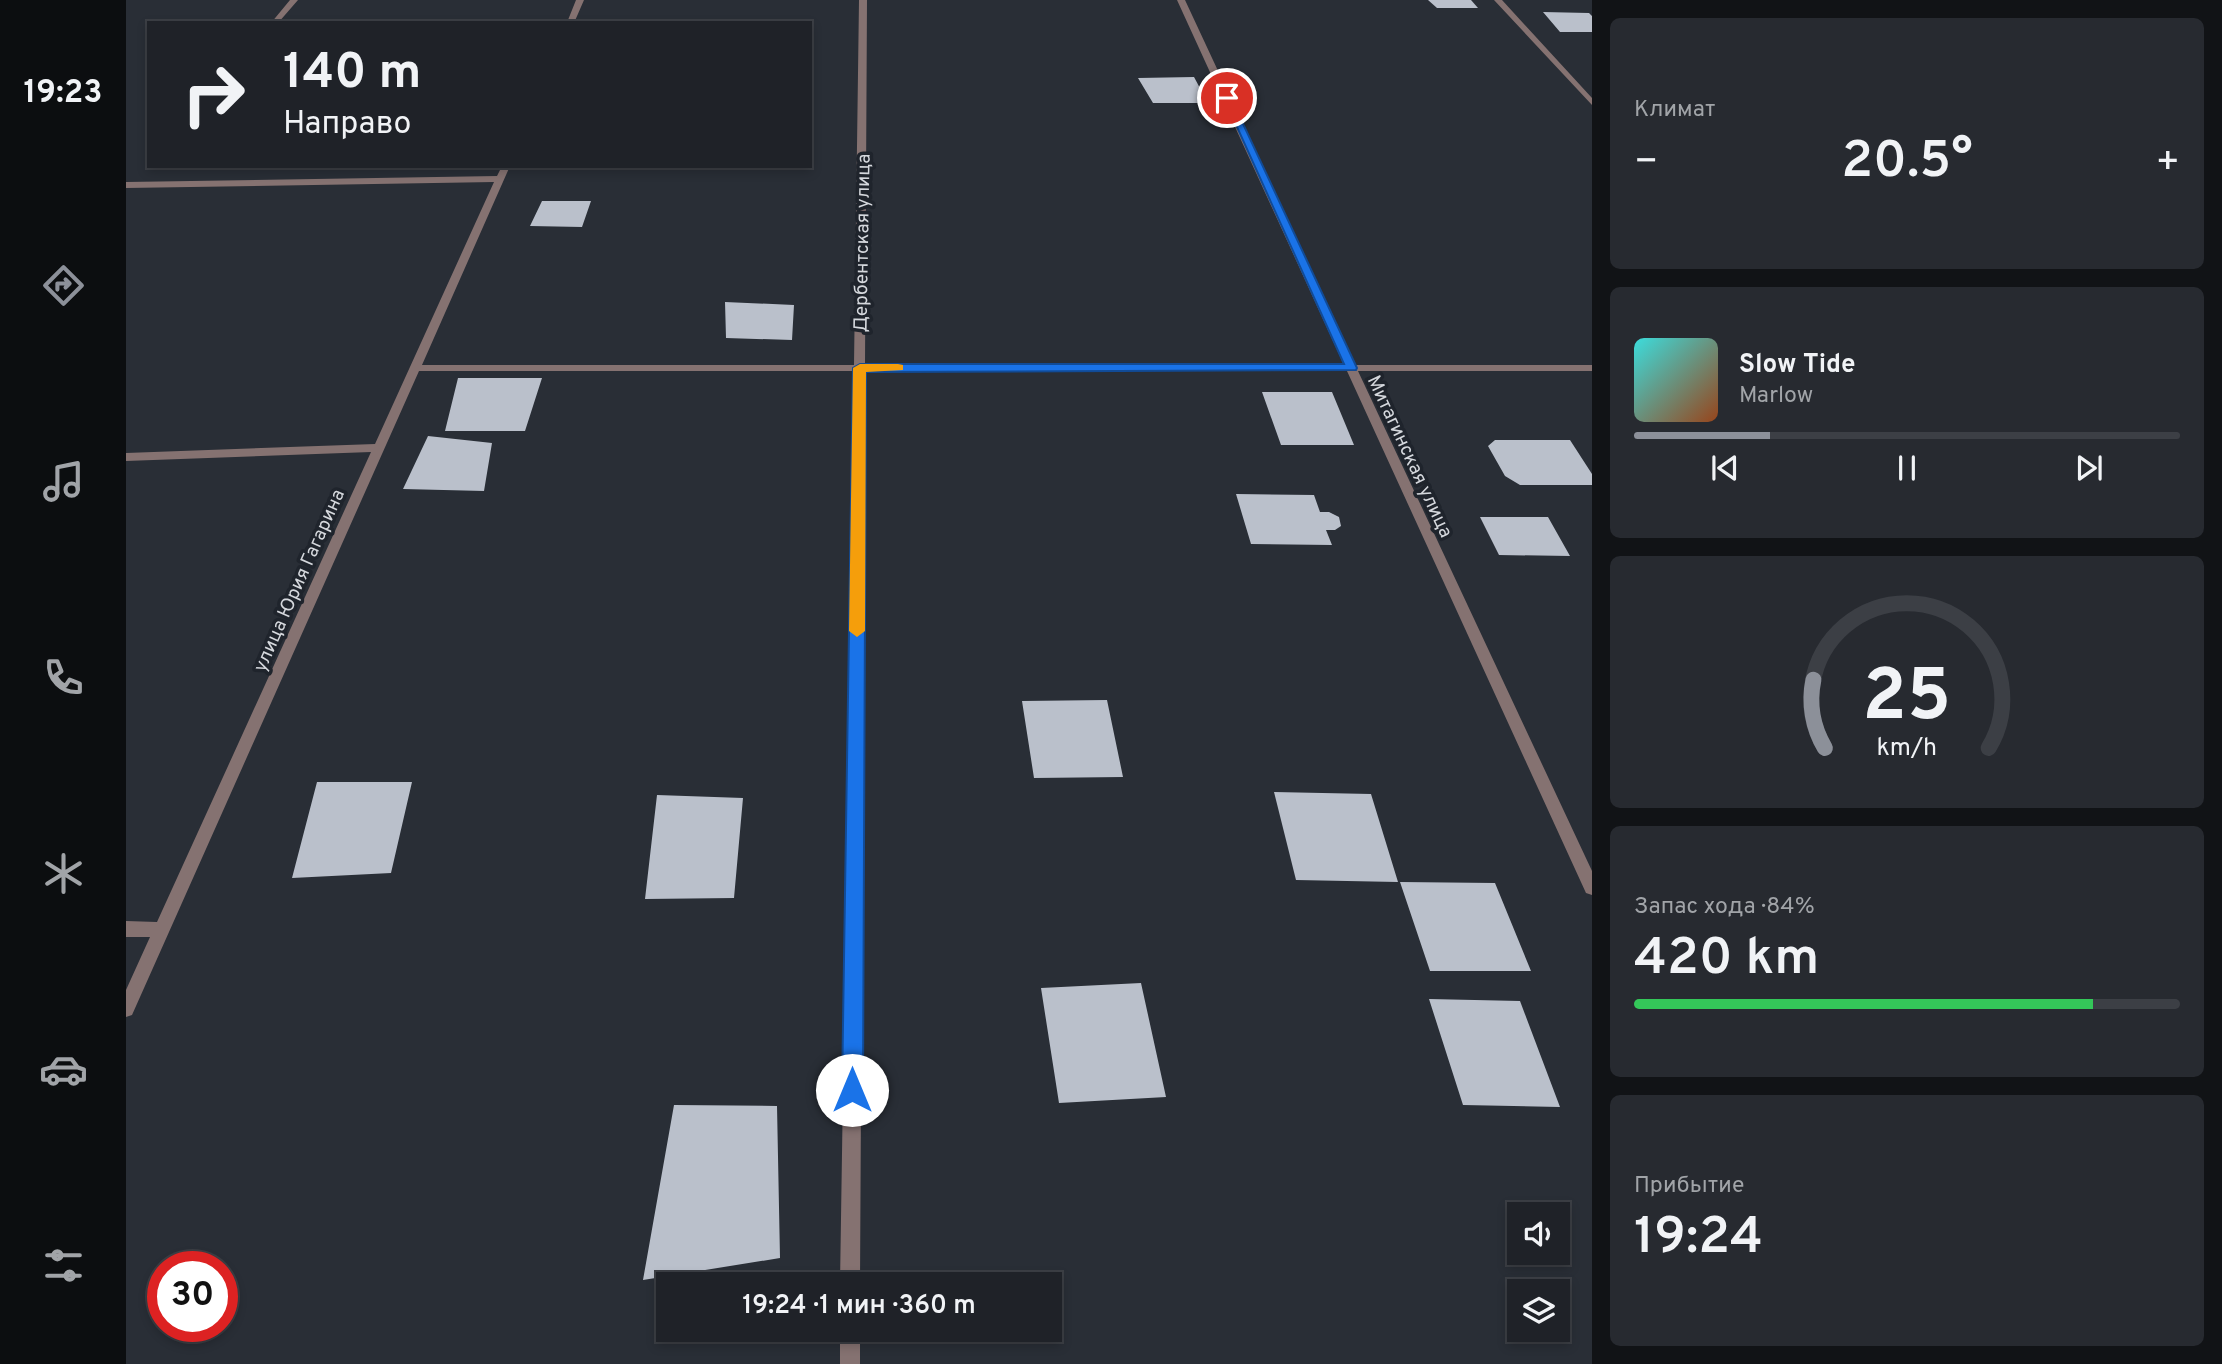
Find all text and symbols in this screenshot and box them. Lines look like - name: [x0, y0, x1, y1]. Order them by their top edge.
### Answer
- text: 140 m: [283, 44, 422, 106]
- icon: right: [168, 49, 259, 140]
- pin: [1197, 68, 1257, 128]
- text: 19:23: [24, 74, 103, 114]
- icon: arrive: [1208, 79, 1246, 117]
- text: Климат: [1634, 96, 1715, 125]
- text: Направо: [283, 105, 411, 145]
- text: 20.5°: [1841, 130, 1973, 196]
- text: −: [1634, 139, 1659, 188]
- text: +: [2155, 139, 2180, 188]
- street label: Дербентская улица: [849, 153, 877, 333]
- icon: directions: [39, 261, 88, 310]
- text: Slow Tide: [1739, 349, 1856, 382]
- street label: Митагинская улица: [1361, 372, 1457, 542]
- text: Marlow: [1739, 382, 1813, 411]
- icon: previous: [1706, 449, 1744, 487]
- icon: pause: [1888, 449, 1926, 487]
- icon: next: [2070, 449, 2108, 487]
- icon: music: [39, 457, 88, 506]
- street label: улица Юрия Гагарина: [249, 486, 351, 676]
- icon: phone: [39, 653, 88, 702]
- text: 25: [1863, 654, 1952, 746]
- text: km/h: [1877, 733, 1937, 765]
- icon: climate: [39, 849, 88, 898]
- text: Запас хода · 84%: [1634, 893, 1815, 922]
- text: 420 km: [1634, 927, 1819, 993]
- icon: car: [39, 1045, 88, 1094]
- position arrow: [815, 1053, 889, 1127]
- text: Прибытие: [1634, 1172, 1744, 1201]
- map controls: [1507, 1202, 1570, 1342]
- button: sound: [1507, 1202, 1570, 1265]
- text: 19:24: [1634, 1206, 1763, 1272]
- icon: filters: [39, 1241, 88, 1290]
- speed limit sign: 30: [147, 1251, 238, 1342]
- button: layers: [1507, 1279, 1570, 1342]
- text: 19:24 · 1 мин · 360 m: [742, 1290, 976, 1323]

